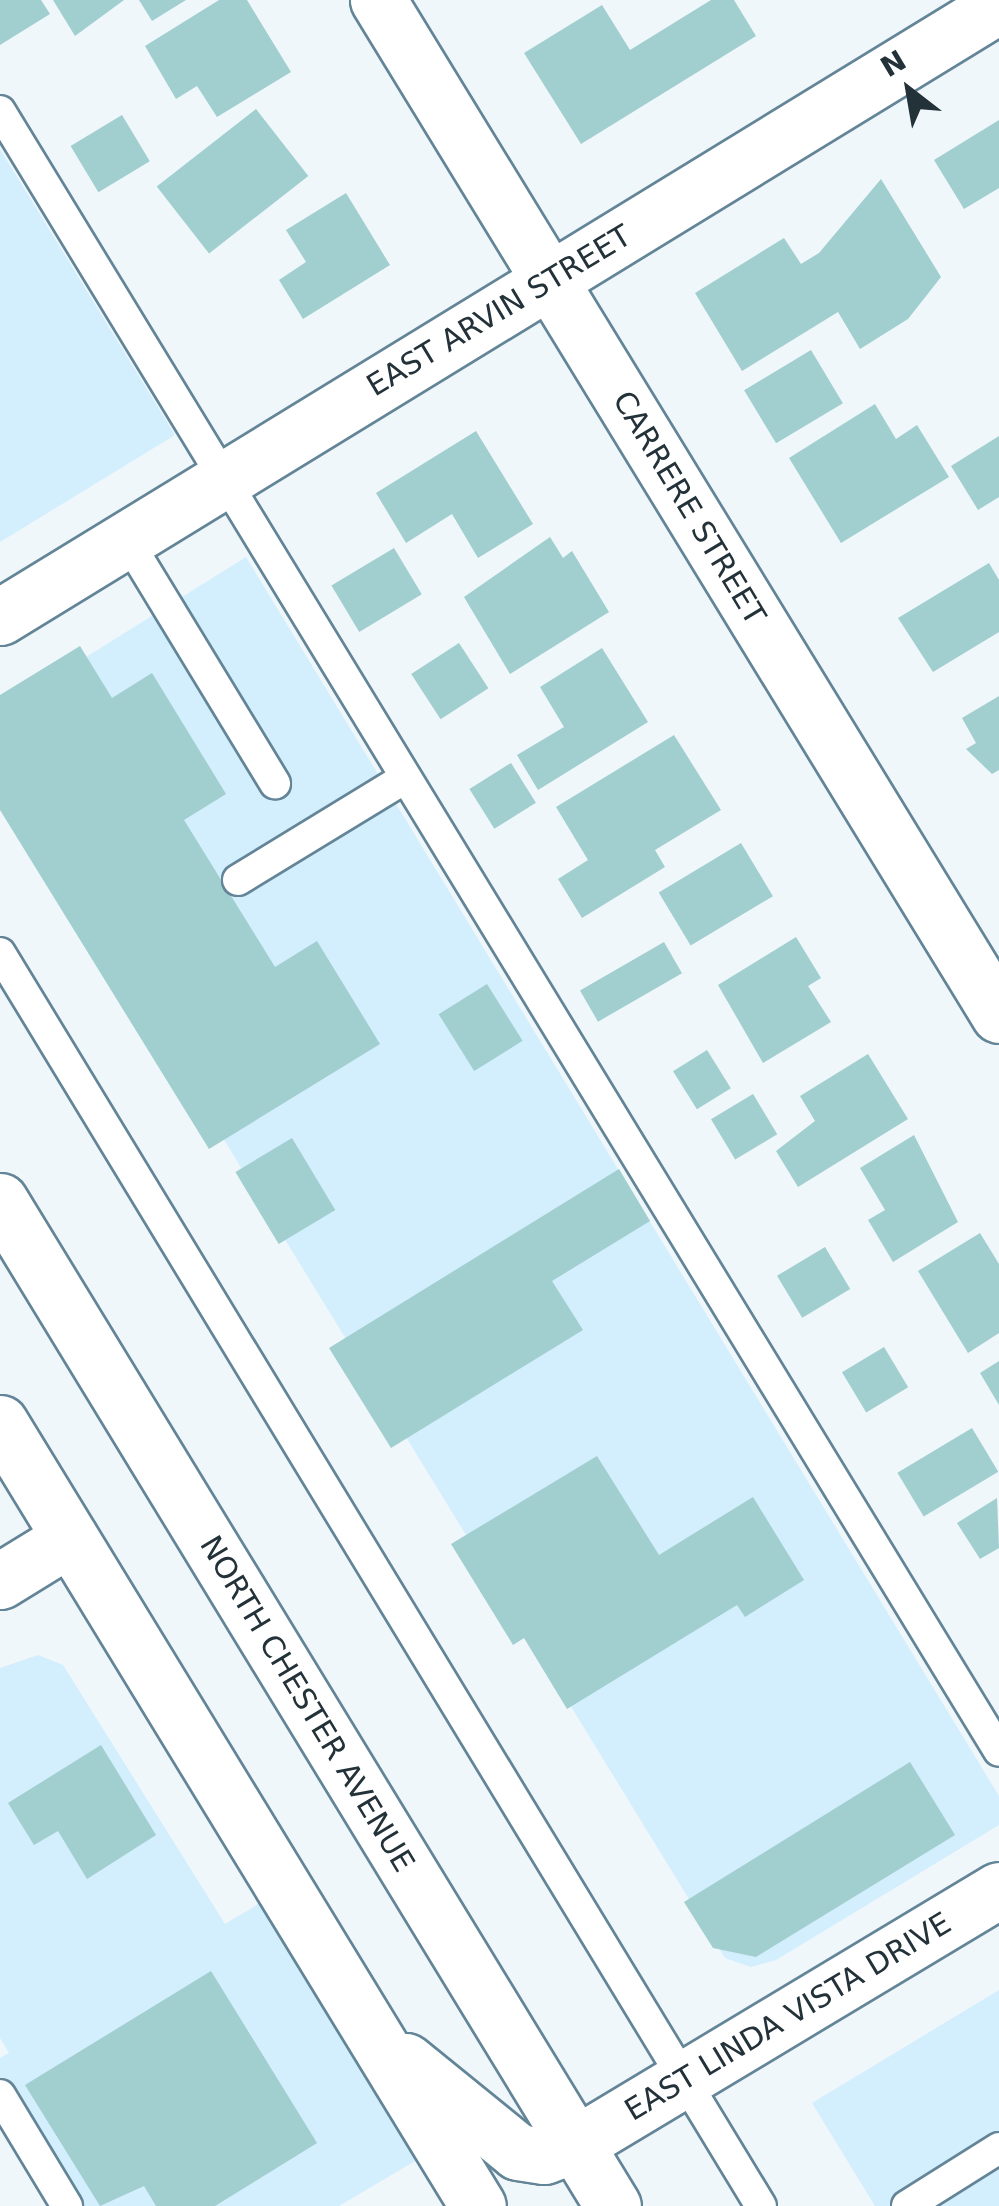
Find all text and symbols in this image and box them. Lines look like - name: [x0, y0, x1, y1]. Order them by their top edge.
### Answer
- north arrow: [859, 40, 959, 140]
- text: N: [875, 44, 912, 84]
- street label: EAST ARVIN STREET: [360, 218, 638, 404]
- street label: CARRERE STREET: [605, 385, 773, 631]
- street label: NORTH CHESTER AVENUE: [192, 1529, 422, 1879]
- street label: EAST LINDA VISTA DRIVE: [619, 1905, 957, 2129]

